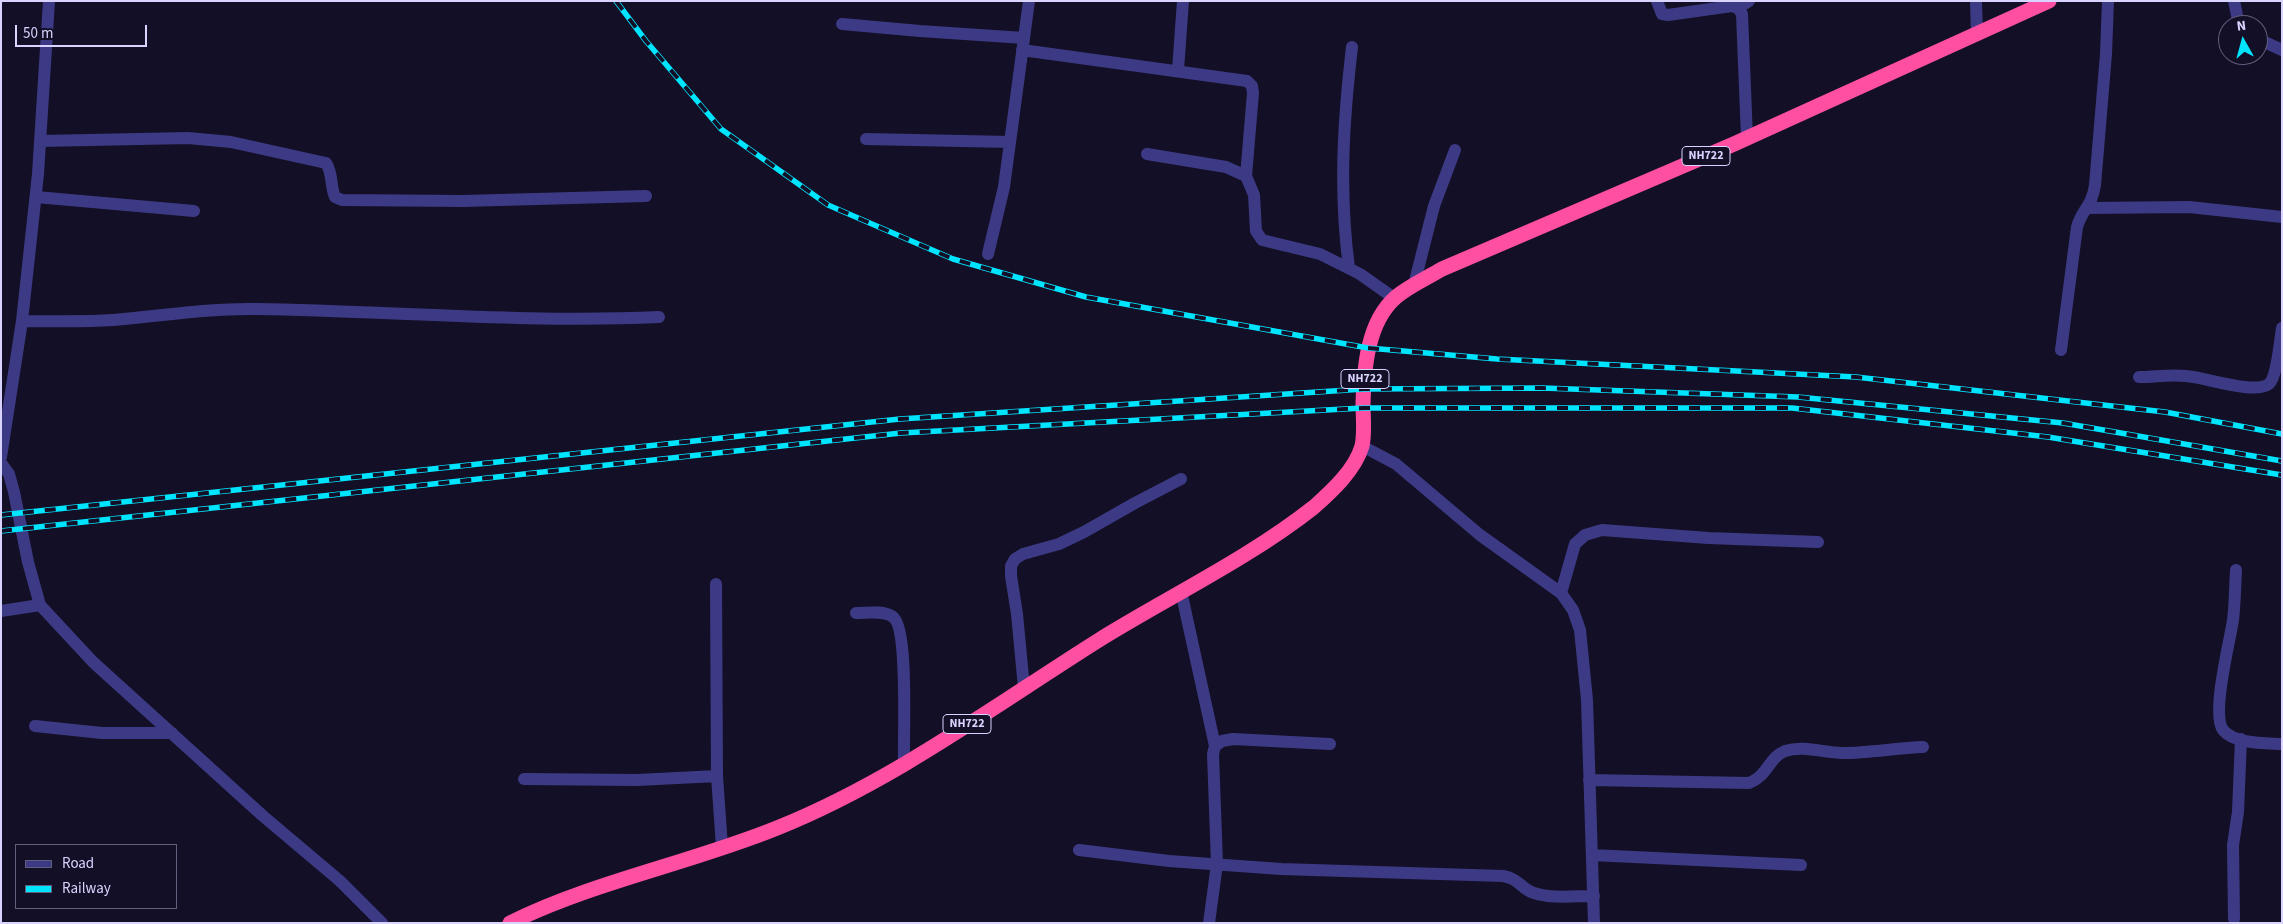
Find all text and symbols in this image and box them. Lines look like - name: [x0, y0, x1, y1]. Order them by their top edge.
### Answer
- scale bar: [18, 15, 150, 47]
- north arrow: [2218, 15, 2268, 65]
- text: N: [2235, 16, 2247, 37]
- text: 50 m: [23, 23, 53, 44]
- road number: NH722: [1682, 146, 1730, 166]
- road number: NH722: [1341, 369, 1389, 388]
- road number: NH722: [943, 714, 991, 734]
- legend: [15, 844, 178, 909]
- text: Road: [62, 853, 94, 874]
- text: Railway: [62, 878, 111, 899]

